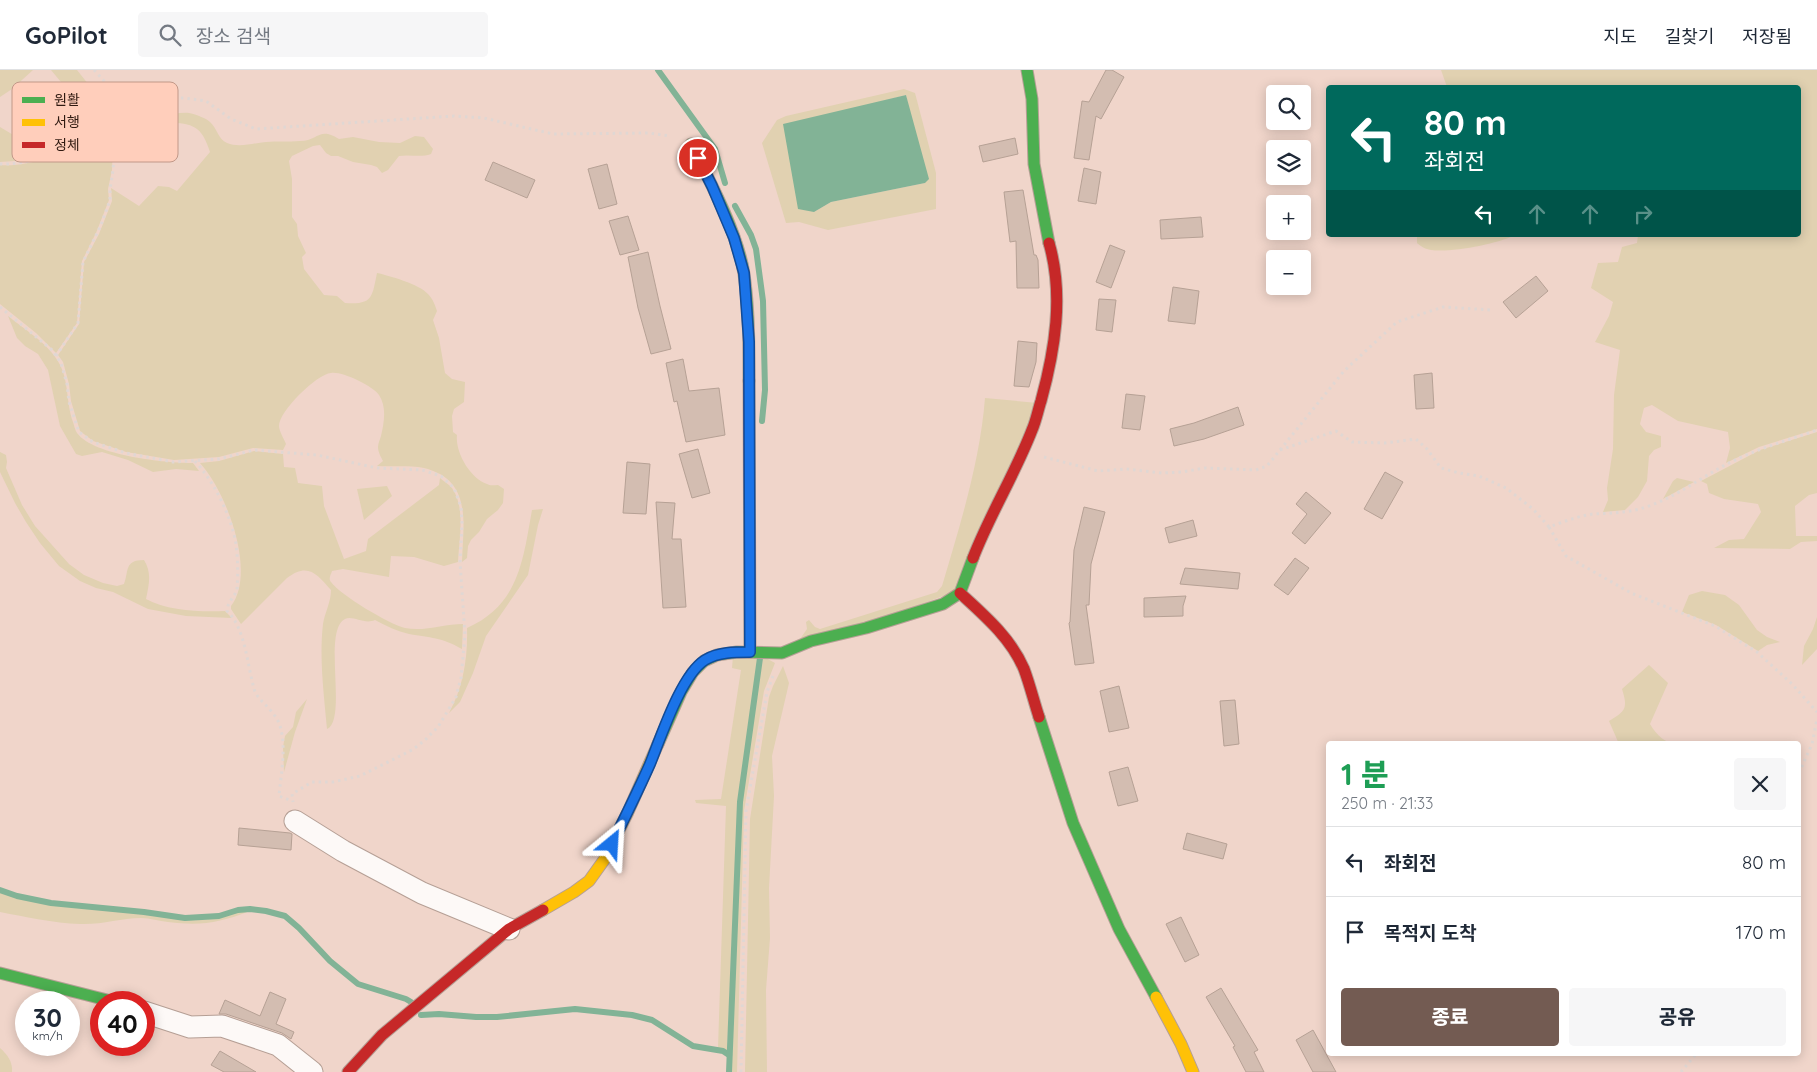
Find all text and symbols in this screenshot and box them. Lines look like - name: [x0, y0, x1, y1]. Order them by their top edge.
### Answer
- search box: [138, 12, 488, 57]
- text: GoPilot: [25, 20, 108, 50]
- icon: search: [156, 21, 184, 49]
- text: 장소 검색: [196, 24, 271, 48]
- text: 지도: [1604, 25, 1637, 48]
- text: 길찾기: [1665, 25, 1714, 48]
- text: 저장됨: [1742, 25, 1792, 48]
- legend: [12, 82, 178, 162]
- map controls: [1266, 85, 1311, 295]
- button: search: [1266, 85, 1311, 130]
- text: 원활: [54, 91, 80, 109]
- text: 80 m: [1424, 100, 1507, 144]
- icon: left: [1341, 105, 1406, 170]
- text: 서행: [54, 113, 80, 131]
- text: 정체: [54, 136, 80, 154]
- pin: [677, 137, 719, 179]
- button: layers: [1266, 140, 1311, 185]
- icon: arrive: [684, 144, 712, 172]
- text: 좌회전: [1424, 147, 1485, 175]
- button: +: [1266, 195, 1311, 240]
- icon: left: [1470, 200, 1498, 228]
- icon: ahead: [1523, 200, 1551, 228]
- icon: ahead: [1576, 200, 1604, 228]
- icon: right: [1629, 200, 1657, 228]
- button: −: [1266, 250, 1311, 295]
- text: 1 분: [1341, 755, 1389, 793]
- button: close: [1734, 758, 1786, 810]
- text: 250 m · 21:33: [1341, 793, 1433, 813]
- position arrow: [585, 817, 637, 869]
- icon: left: [1341, 848, 1369, 876]
- text: 80 m: [1742, 850, 1786, 874]
- text: 좌회전: [1384, 851, 1436, 875]
- icon: arrive: [1341, 918, 1369, 946]
- text: 170 m: [1735, 920, 1786, 944]
- text: 목적지 도착: [1384, 921, 1477, 945]
- button: 종료: [1341, 988, 1559, 1046]
- button: 공유: [1569, 988, 1786, 1046]
- speed limit sign: 40: [90, 991, 155, 1056]
- text: 30: [33, 1002, 62, 1033]
- text: km/h: [32, 1028, 63, 1043]

